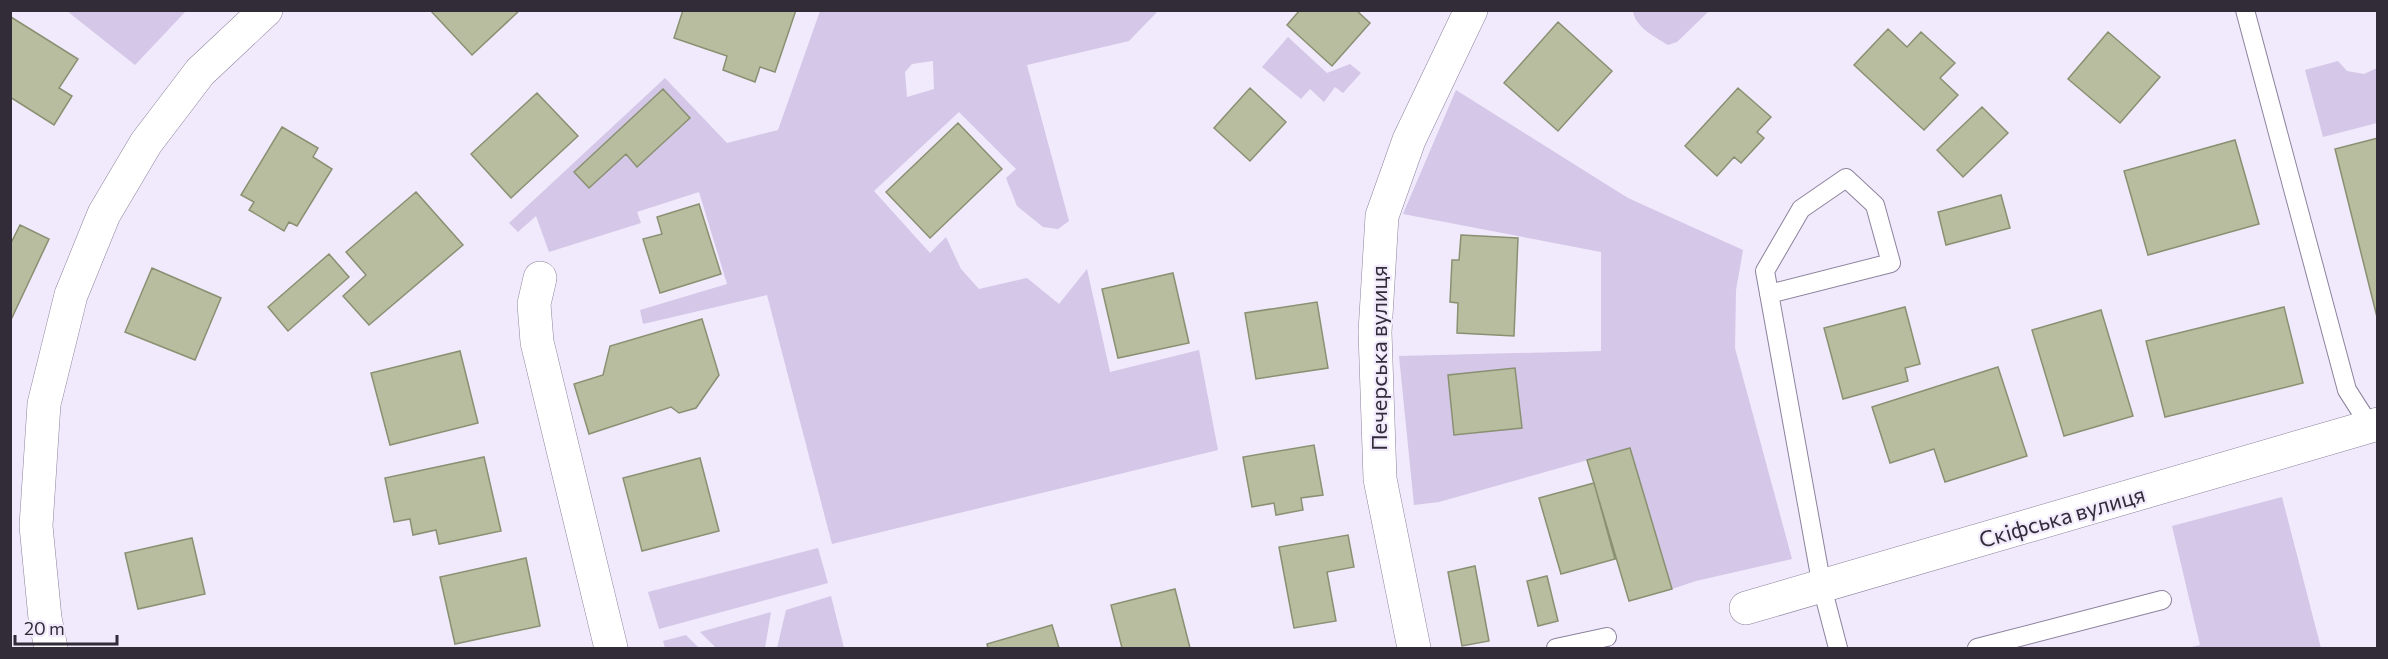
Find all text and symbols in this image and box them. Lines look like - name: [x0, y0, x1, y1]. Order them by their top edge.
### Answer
- street label: Печерська вулиця: [1365, 265, 1392, 451]
- street label: Скіфська вулиця: [1976, 480, 2148, 553]
- scale bar: [15, 608, 117, 646]
- text: 20 m: [24, 617, 65, 639]

